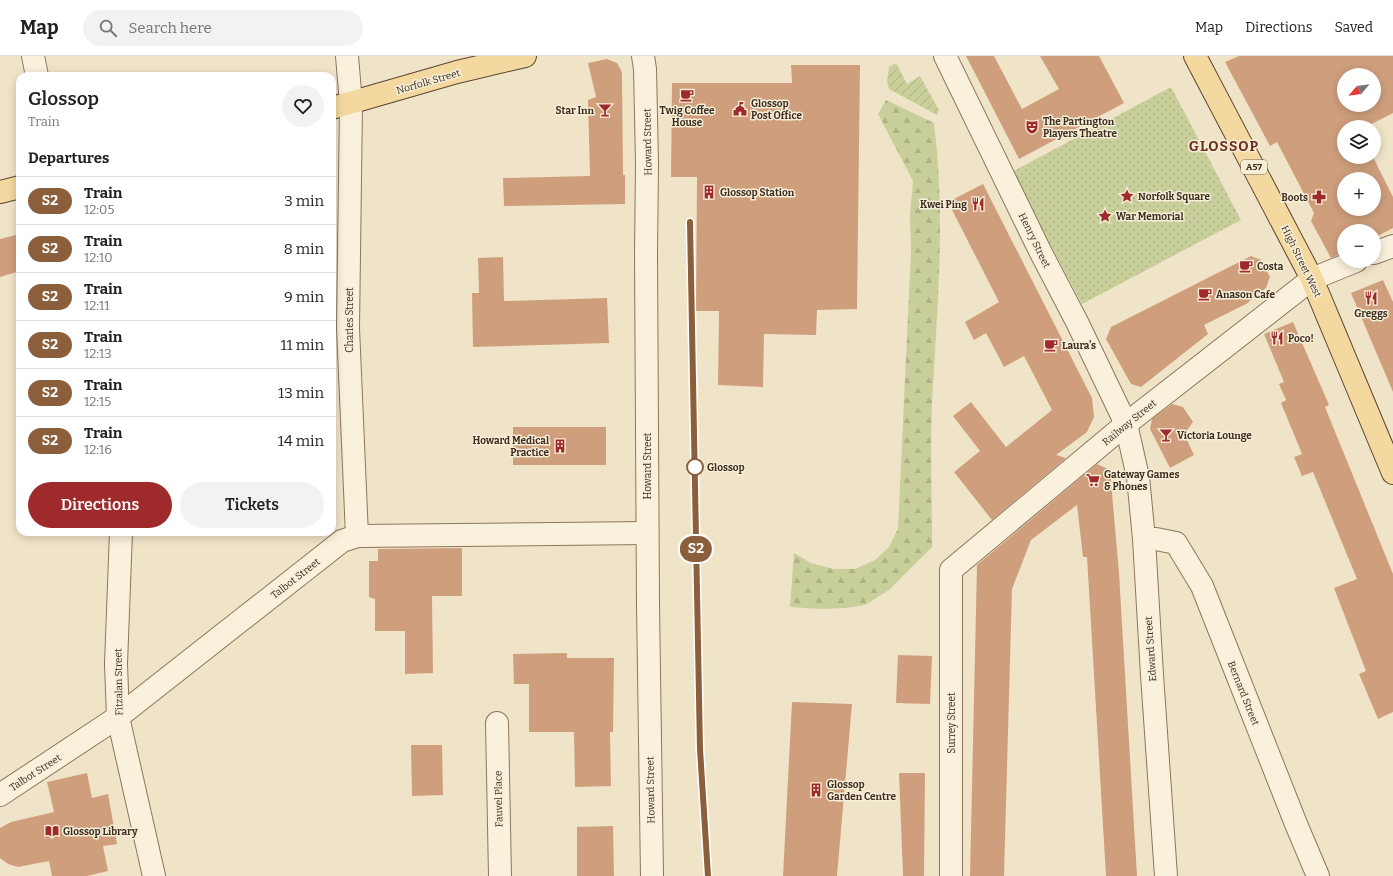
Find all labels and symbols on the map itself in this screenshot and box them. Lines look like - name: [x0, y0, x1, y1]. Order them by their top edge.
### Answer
- street label: Norfolk Street: [395, 67, 462, 97]
- north arrow: [1337, 68, 1381, 112]
- cafe icon: Twig Coffee House: [679, 87, 695, 103]
- place label: Glossop Post Office: [751, 98, 802, 122]
- public building icon: Glossop Post Office: [732, 101, 748, 117]
- bar icon: Star Inn: [597, 102, 613, 118]
- place label: Star Inn: [556, 105, 595, 117]
- place label: Twig Coffee House: [659, 105, 715, 129]
- street label: Howard Street: [641, 108, 655, 176]
- place label: The Partington Players Theatre: [1043, 116, 1118, 140]
- theatre icon: The Partington Players Theatre: [1024, 119, 1040, 135]
- district label: GLOSSOP: [1189, 138, 1259, 155]
- road number: A57: [1241, 160, 1267, 174]
- building icon: Glossop Station: [701, 184, 717, 200]
- place label: Glossop Station: [720, 187, 795, 199]
- place icon: Norfolk Square: [1119, 188, 1135, 204]
- pharmacy icon: Boots: [1311, 189, 1327, 205]
- place label: Norfolk Square: [1138, 191, 1211, 203]
- place label: Boots: [1281, 192, 1308, 204]
- restaurant icon: Kwei Ping: [970, 196, 986, 212]
- place label: Kwei Ping: [920, 199, 967, 211]
- place icon: War Memorial: [1097, 208, 1113, 224]
- street label: Henry Street: [1016, 211, 1053, 270]
- place label: War Memorial: [1116, 211, 1184, 223]
- street label: High Street West: [1279, 224, 1324, 300]
- cafe icon: Costa: [1238, 258, 1254, 274]
- place label: Costa: [1257, 261, 1284, 273]
- cafe icon: Anason Cafe: [1197, 286, 1213, 302]
- street label: Charles Street: [344, 287, 356, 353]
- place label: Anason Cafe: [1216, 289, 1275, 301]
- restaurant icon: Greggs: [1363, 290, 1379, 306]
- place label: Greggs: [1354, 308, 1388, 320]
- restaurant icon: Poco!: [1269, 330, 1285, 346]
- place label: Poco!: [1288, 333, 1314, 345]
- cafe icon: Laura's: [1043, 337, 1059, 353]
- place label: Laura's: [1062, 340, 1096, 352]
- street label: Railway Street: [1100, 397, 1159, 448]
- bar icon: Victoria Lounge: [1158, 427, 1174, 443]
- place label: Victoria Lounge: [1177, 430, 1252, 442]
- street label: Howard Street: [642, 432, 654, 499]
- place label: Howard Medical Practice: [472, 435, 550, 459]
- building icon: Howard Medical Practice: [552, 438, 568, 454]
- marker: Glossop: [686, 458, 704, 476]
- place label: Glossop: [707, 462, 745, 474]
- place label: Gateway Games & Phones: [1104, 469, 1179, 493]
- supermarket icon: Gateway Games & Phones: [1085, 472, 1101, 488]
- line badge: S2: [678, 536, 714, 562]
- street label: Talbot Street: [269, 556, 323, 602]
- street label: Edward Street: [1143, 616, 1159, 682]
- street label: Fitzalan Street: [112, 648, 126, 716]
- street label: Bernard Street: [1225, 659, 1262, 728]
- street label: Surrey Street: [946, 692, 958, 754]
- street label: Talbot Street: [8, 752, 64, 794]
- street label: Howard Street: [644, 756, 658, 824]
- street label: Fauvel Place: [493, 771, 505, 827]
- place label: Glossop Garden Centre: [827, 779, 897, 803]
- building icon: Glossop Garden Centre: [808, 782, 824, 798]
- library icon: Glossop Library: [44, 823, 60, 839]
- place label: Glossop Library: [63, 826, 138, 838]

